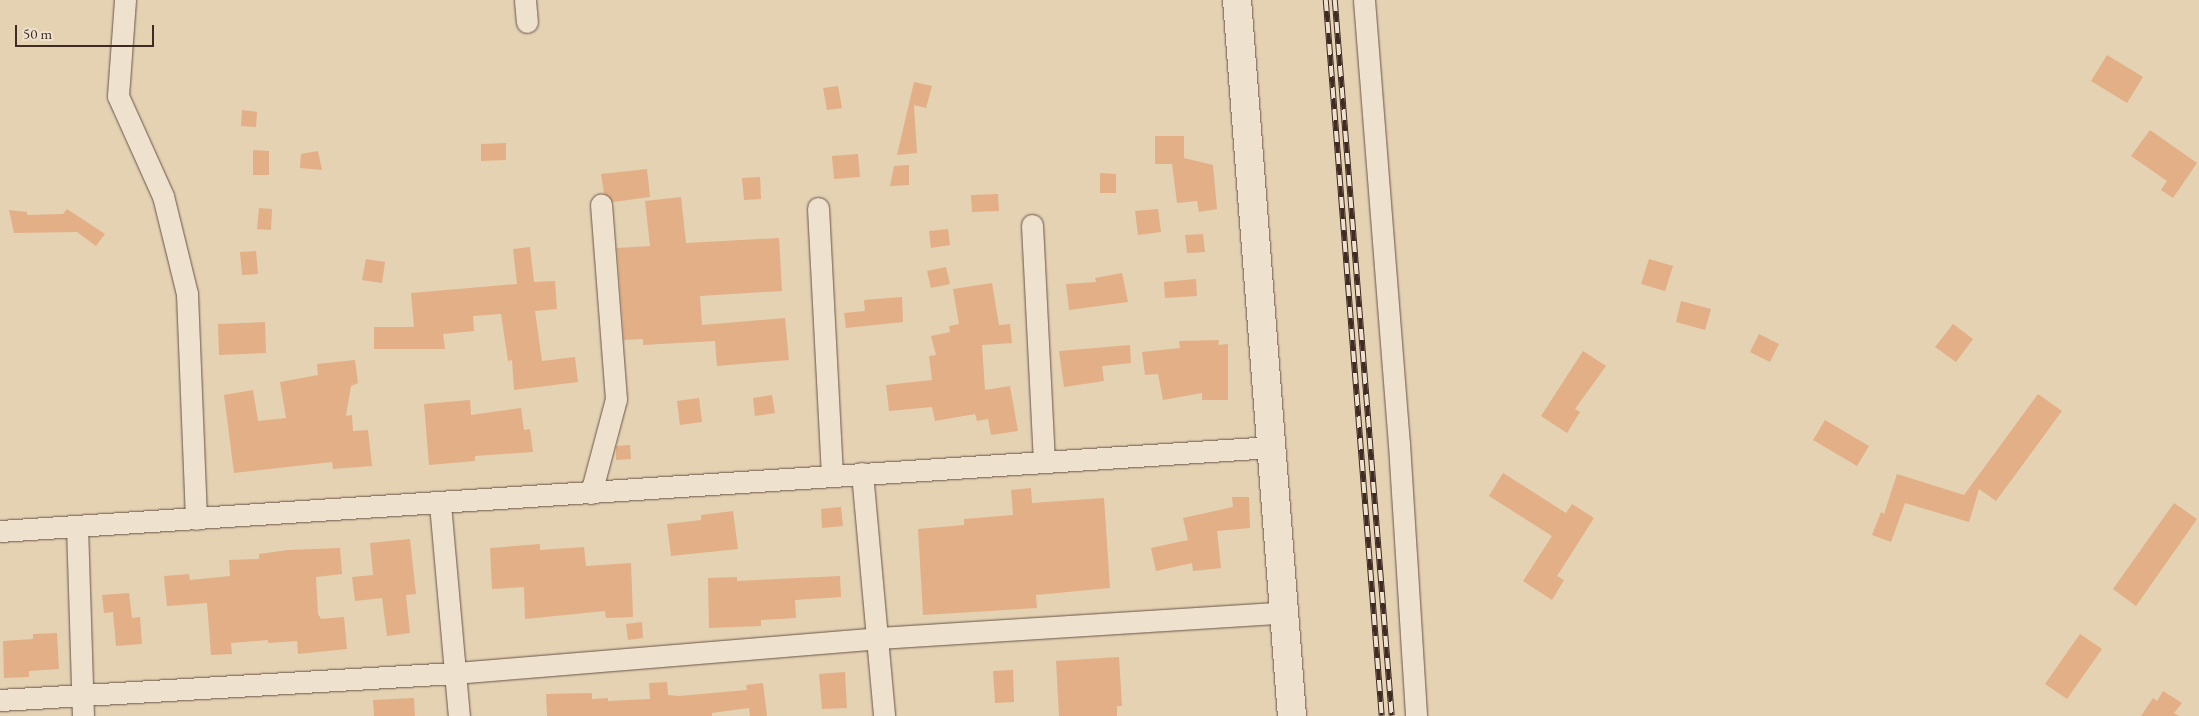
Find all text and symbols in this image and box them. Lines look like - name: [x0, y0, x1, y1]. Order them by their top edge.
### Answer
- scale bar: [18, 15, 156, 47]
- text: 50 m: [23, 24, 52, 43]

